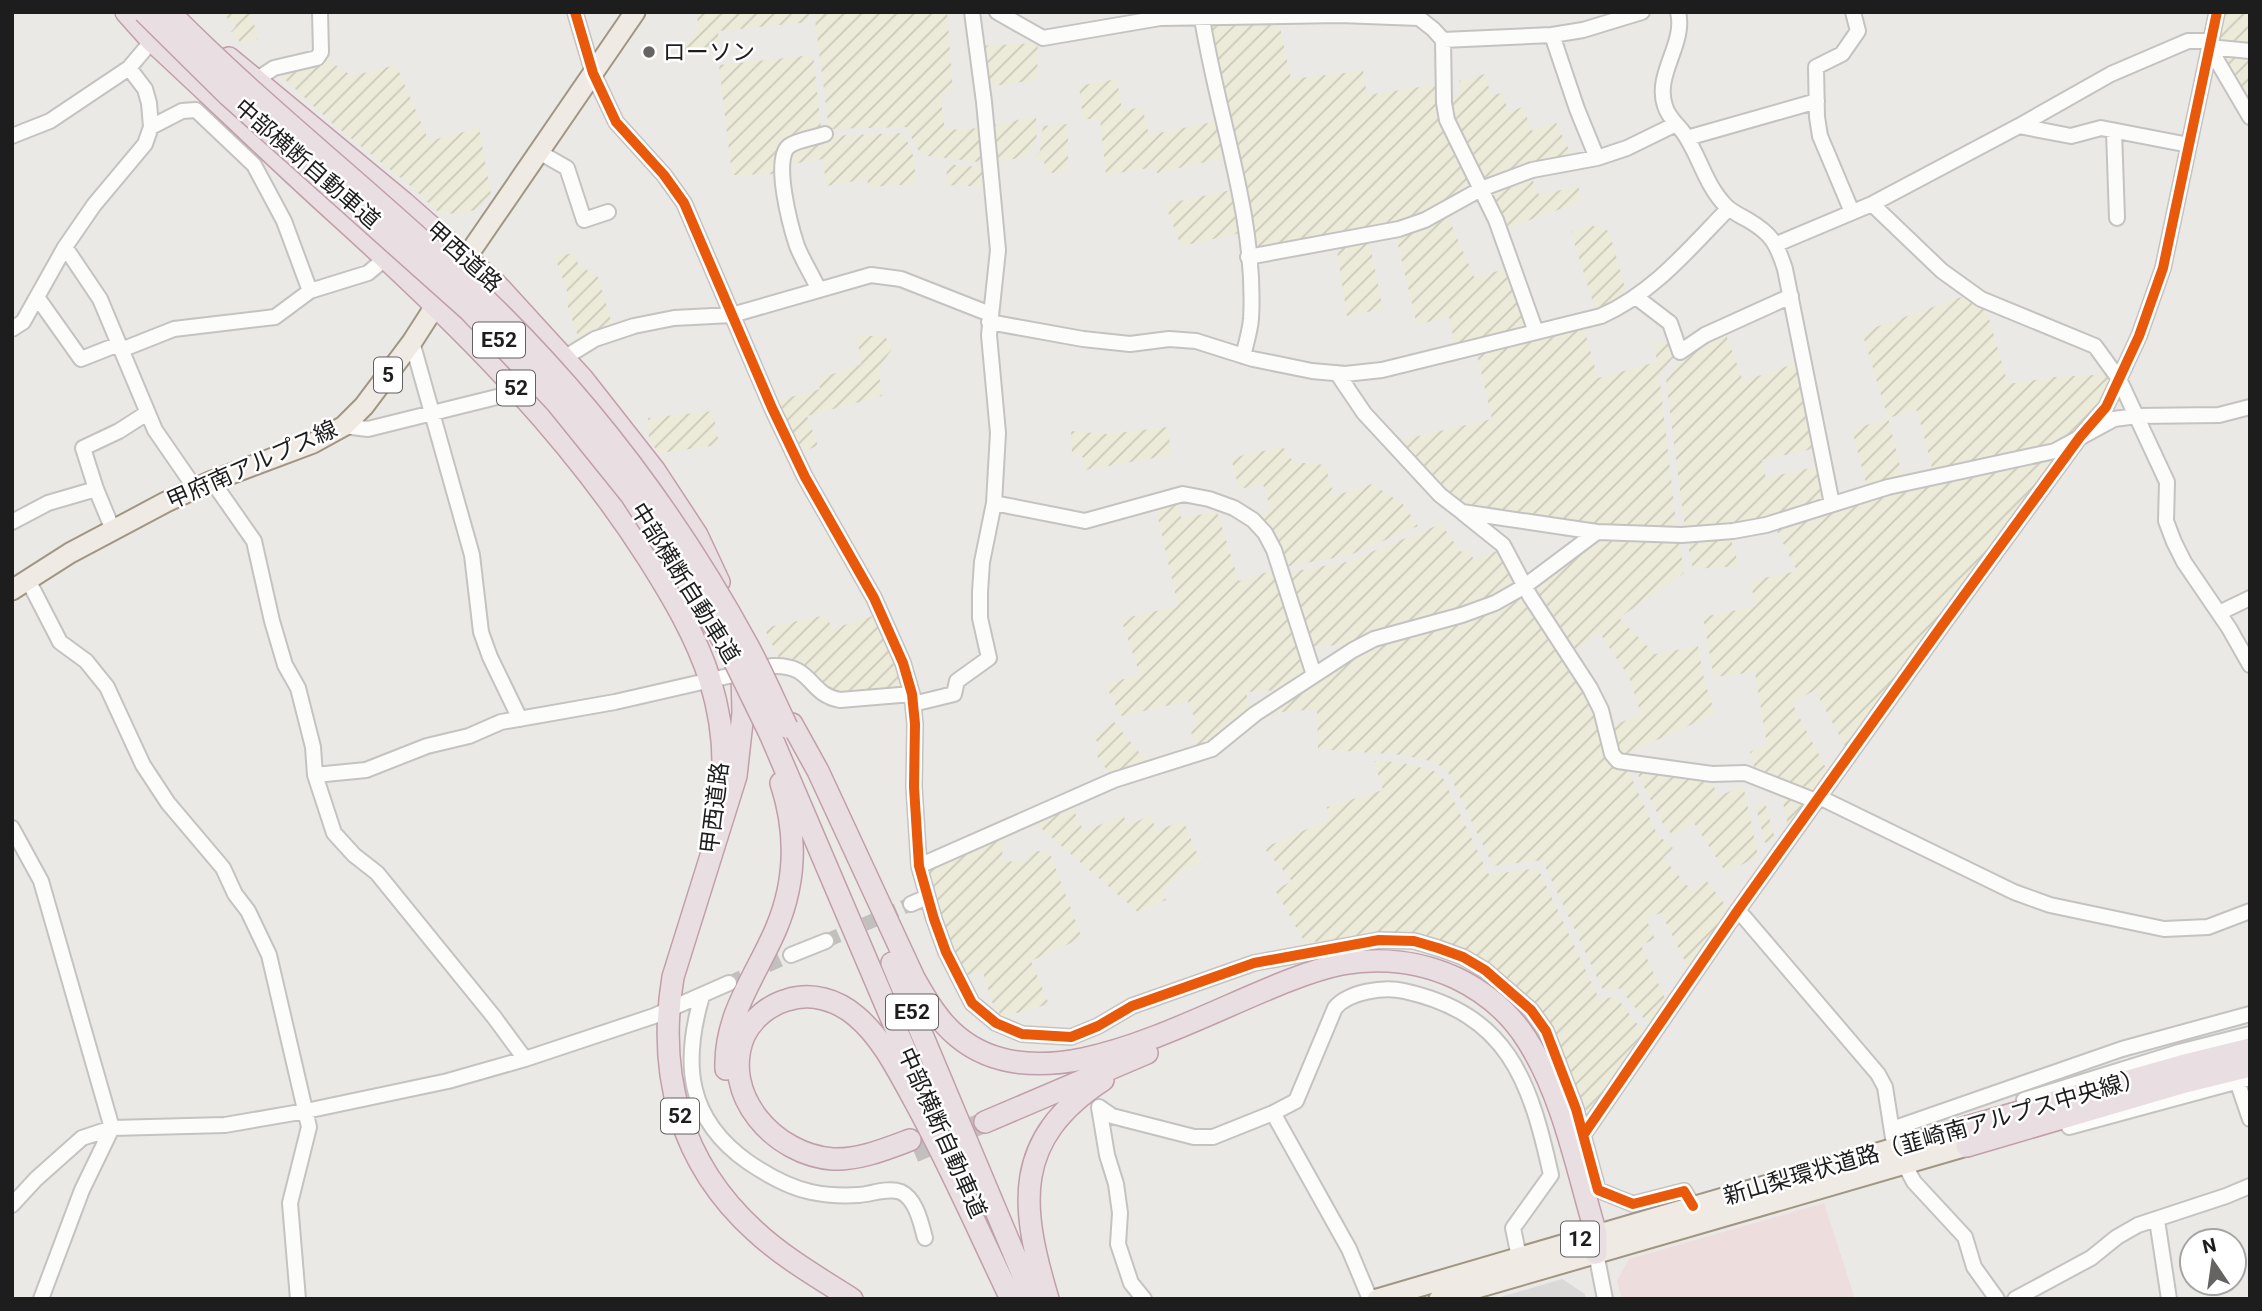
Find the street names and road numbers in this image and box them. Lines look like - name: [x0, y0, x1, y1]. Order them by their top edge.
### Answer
- street label: 中部横断自動車道: [229, 93, 385, 235]
- street label: 甲西道路: [421, 216, 507, 298]
- road number: E52: [473, 322, 525, 358]
- road number: 5: [374, 358, 402, 392]
- road number: 52: [497, 370, 535, 406]
- street label: 甲府南アルプス線: [163, 415, 341, 515]
- street label: 中部横断自動車道: [625, 498, 745, 668]
- street label: 甲西道路: [696, 761, 734, 855]
- road number: E52: [886, 995, 938, 1030]
- street label: 中部横断自動車道: [892, 1043, 992, 1223]
- street label: 新山梨環状道路（韮崎南アルプス中央線）: [1720, 1064, 2148, 1210]
- road number: 52: [661, 1098, 699, 1134]
- road number: 12: [1561, 1222, 1599, 1256]

